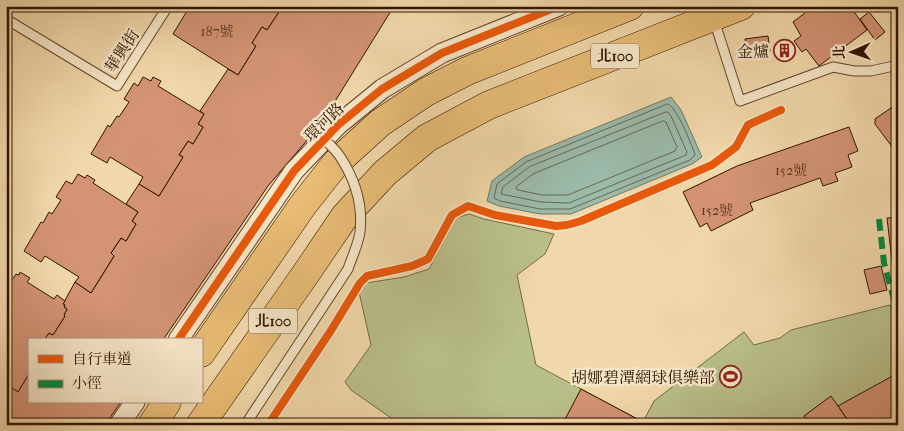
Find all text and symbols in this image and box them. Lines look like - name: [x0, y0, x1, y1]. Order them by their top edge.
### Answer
- house number: 187號: [201, 23, 233, 40]
- street label: 華興街: [101, 26, 143, 76]
- north arrow: [826, 28, 876, 78]
- building icon: 金爐: [773, 39, 797, 63]
- place label: 金爐: [737, 42, 769, 61]
- road number: 北100: [591, 44, 639, 68]
- text: 北: [831, 45, 848, 60]
- street label: 環河路: [300, 98, 348, 146]
- house number: 152號: [775, 162, 807, 179]
- house number: 152號: [701, 202, 733, 219]
- road number: 北100: [249, 308, 297, 334]
- legend: [28, 338, 202, 404]
- text: 自行車道: [72, 350, 132, 368]
- sports icon: 胡娜碧潭網球俱樂部: [719, 365, 743, 389]
- place label: 胡娜碧潭網球俱樂部: [571, 368, 715, 387]
- text: 小徑: [72, 374, 102, 392]

